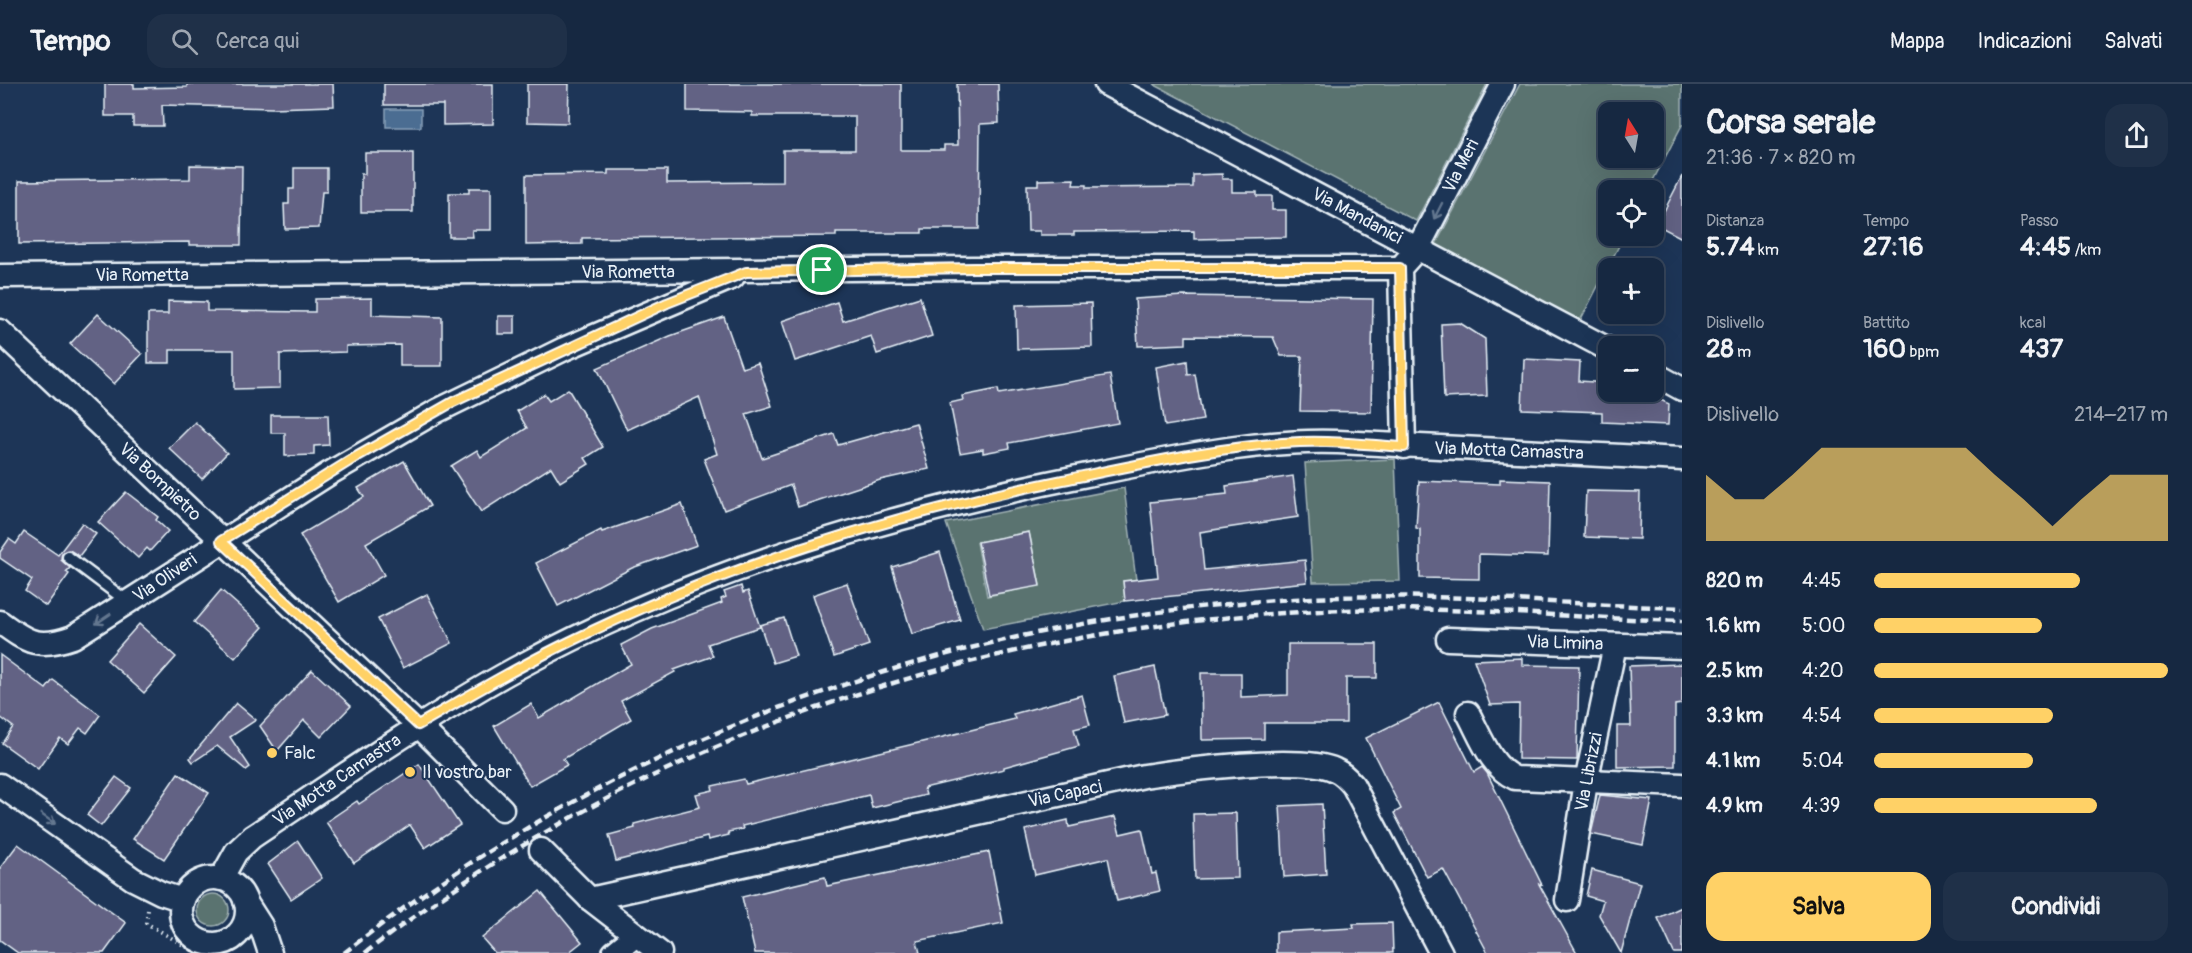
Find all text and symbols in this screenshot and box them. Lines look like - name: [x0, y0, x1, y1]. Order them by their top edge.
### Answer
- search box: [147, 14, 567, 68]
- text: Tempo: [30, 24, 111, 59]
- icon: search: [168, 25, 201, 58]
- text: Cerca qui: [216, 27, 299, 55]
- text: Mappa: [1890, 28, 1945, 55]
- text: Indicazioni: [1978, 28, 2071, 55]
- text: Salvati: [2104, 28, 2162, 55]
- north arrow: [1598, 102, 1664, 168]
- map controls: [1598, 102, 1664, 402]
- text: Corsa serale: [1706, 102, 1875, 143]
- button: share: [2105, 104, 2168, 167]
- street label: Via Meri: [1438, 135, 1484, 197]
- text: 21:36 · 7 × 820 m: [1706, 145, 1856, 170]
- button: locate: [1598, 180, 1664, 246]
- street label: Via Mandanici: [1308, 182, 1406, 250]
- one-way arrow: [1431, 201, 1443, 219]
- text: Distanza: [1706, 211, 1764, 231]
- text: Tempo: [1863, 211, 1909, 231]
- text: Passo: [2020, 211, 2059, 231]
- text: 5.74: [1706, 231, 1755, 263]
- text: 27:16: [1863, 231, 1924, 263]
- text: 4:45: [2020, 231, 2071, 263]
- text: km: [1755, 240, 1779, 260]
- text: /km: [2071, 240, 2101, 260]
- pin: [796, 244, 847, 295]
- icon: arrive: [805, 253, 838, 286]
- button: +: [1598, 258, 1664, 324]
- street label: Via Rometta: [581, 261, 675, 284]
- street label: Via Rometta: [95, 264, 189, 287]
- text: Dislivello: [1706, 313, 1764, 333]
- text: Battito: [1863, 313, 1910, 333]
- text: kcal: [2020, 313, 2046, 333]
- text: 28: [1706, 333, 1734, 365]
- text: 160: [1863, 333, 1906, 365]
- text: 437: [2020, 333, 2063, 365]
- button: −: [1598, 336, 1664, 402]
- text: m: [1734, 342, 1751, 362]
- text: bpm: [1906, 342, 1939, 362]
- text: Dislivello: [1706, 402, 1779, 427]
- text: 214–217 m: [2074, 402, 2168, 427]
- street label: Via Motta Camastra: [1434, 437, 1584, 465]
- street label: Via Bompietro: [114, 438, 207, 526]
- street label: Via Oliveri: [129, 548, 201, 608]
- text: 820 m: [1706, 568, 1763, 593]
- text: 4:45: [1802, 568, 1841, 593]
- one-way arrow: [94, 613, 111, 626]
- text: 1.6 km: [1706, 613, 1760, 638]
- text: 5:00: [1802, 613, 1846, 638]
- street label: Via Limina: [1526, 630, 1604, 656]
- text: 2.5 km: [1706, 658, 1763, 683]
- text: 4:20: [1802, 658, 1844, 683]
- text: 3.3 km: [1706, 703, 1763, 728]
- text: 4:54: [1802, 703, 1841, 728]
- street label: Via Motta Camastra: [269, 729, 405, 831]
- street label: Via Librizzi: [1570, 731, 1608, 813]
- place label: Falc: [284, 742, 316, 765]
- marker: Falc: [265, 746, 279, 760]
- text: 4.1 km: [1706, 748, 1760, 773]
- text: 5:04: [1802, 748, 1843, 773]
- place label: Il vostro bar: [422, 761, 512, 784]
- marker: Il vostro bar: [403, 765, 417, 779]
- street label: Via Capaci: [1026, 775, 1104, 813]
- text: 4.9 km: [1706, 793, 1763, 818]
- text: 4:39: [1802, 793, 1840, 818]
- one-way arrow: [39, 813, 55, 825]
- button: Salva: [1706, 872, 1931, 941]
- button: Condividi: [1943, 872, 2168, 941]

